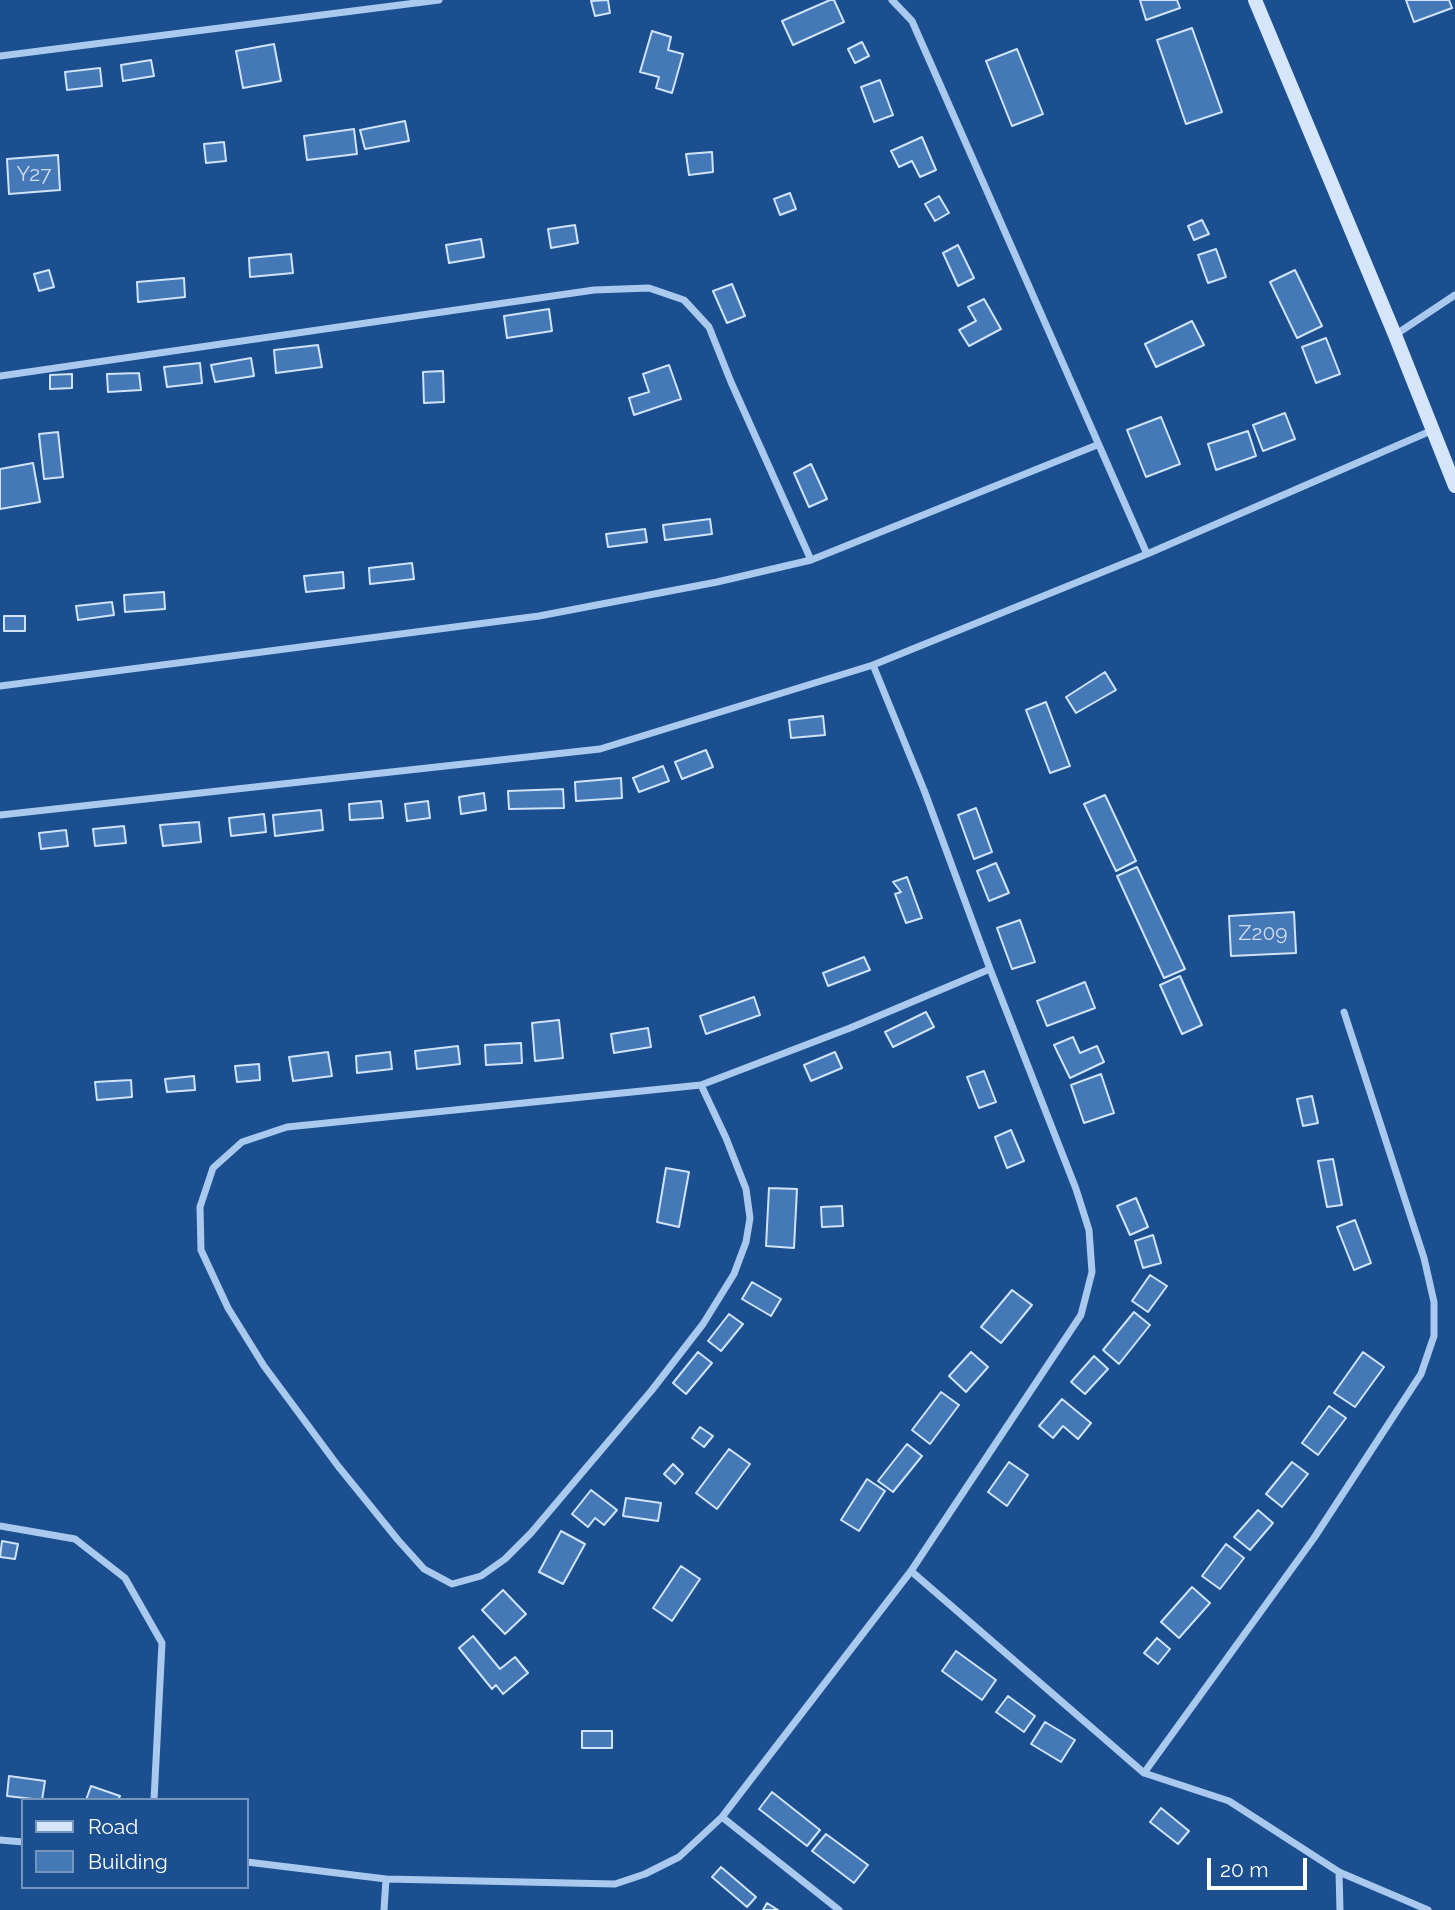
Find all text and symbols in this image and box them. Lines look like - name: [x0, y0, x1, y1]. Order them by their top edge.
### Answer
- house number: Y27: [16, 162, 52, 188]
- house number: Z209: [1238, 921, 1288, 947]
- legend: [21, 1798, 248, 1889]
- text: Road: [88, 1814, 138, 1839]
- scale bar: [1210, 1843, 1310, 1887]
- text: Building: [88, 1849, 168, 1874]
- text: 20 m: [1220, 1857, 1268, 1882]

